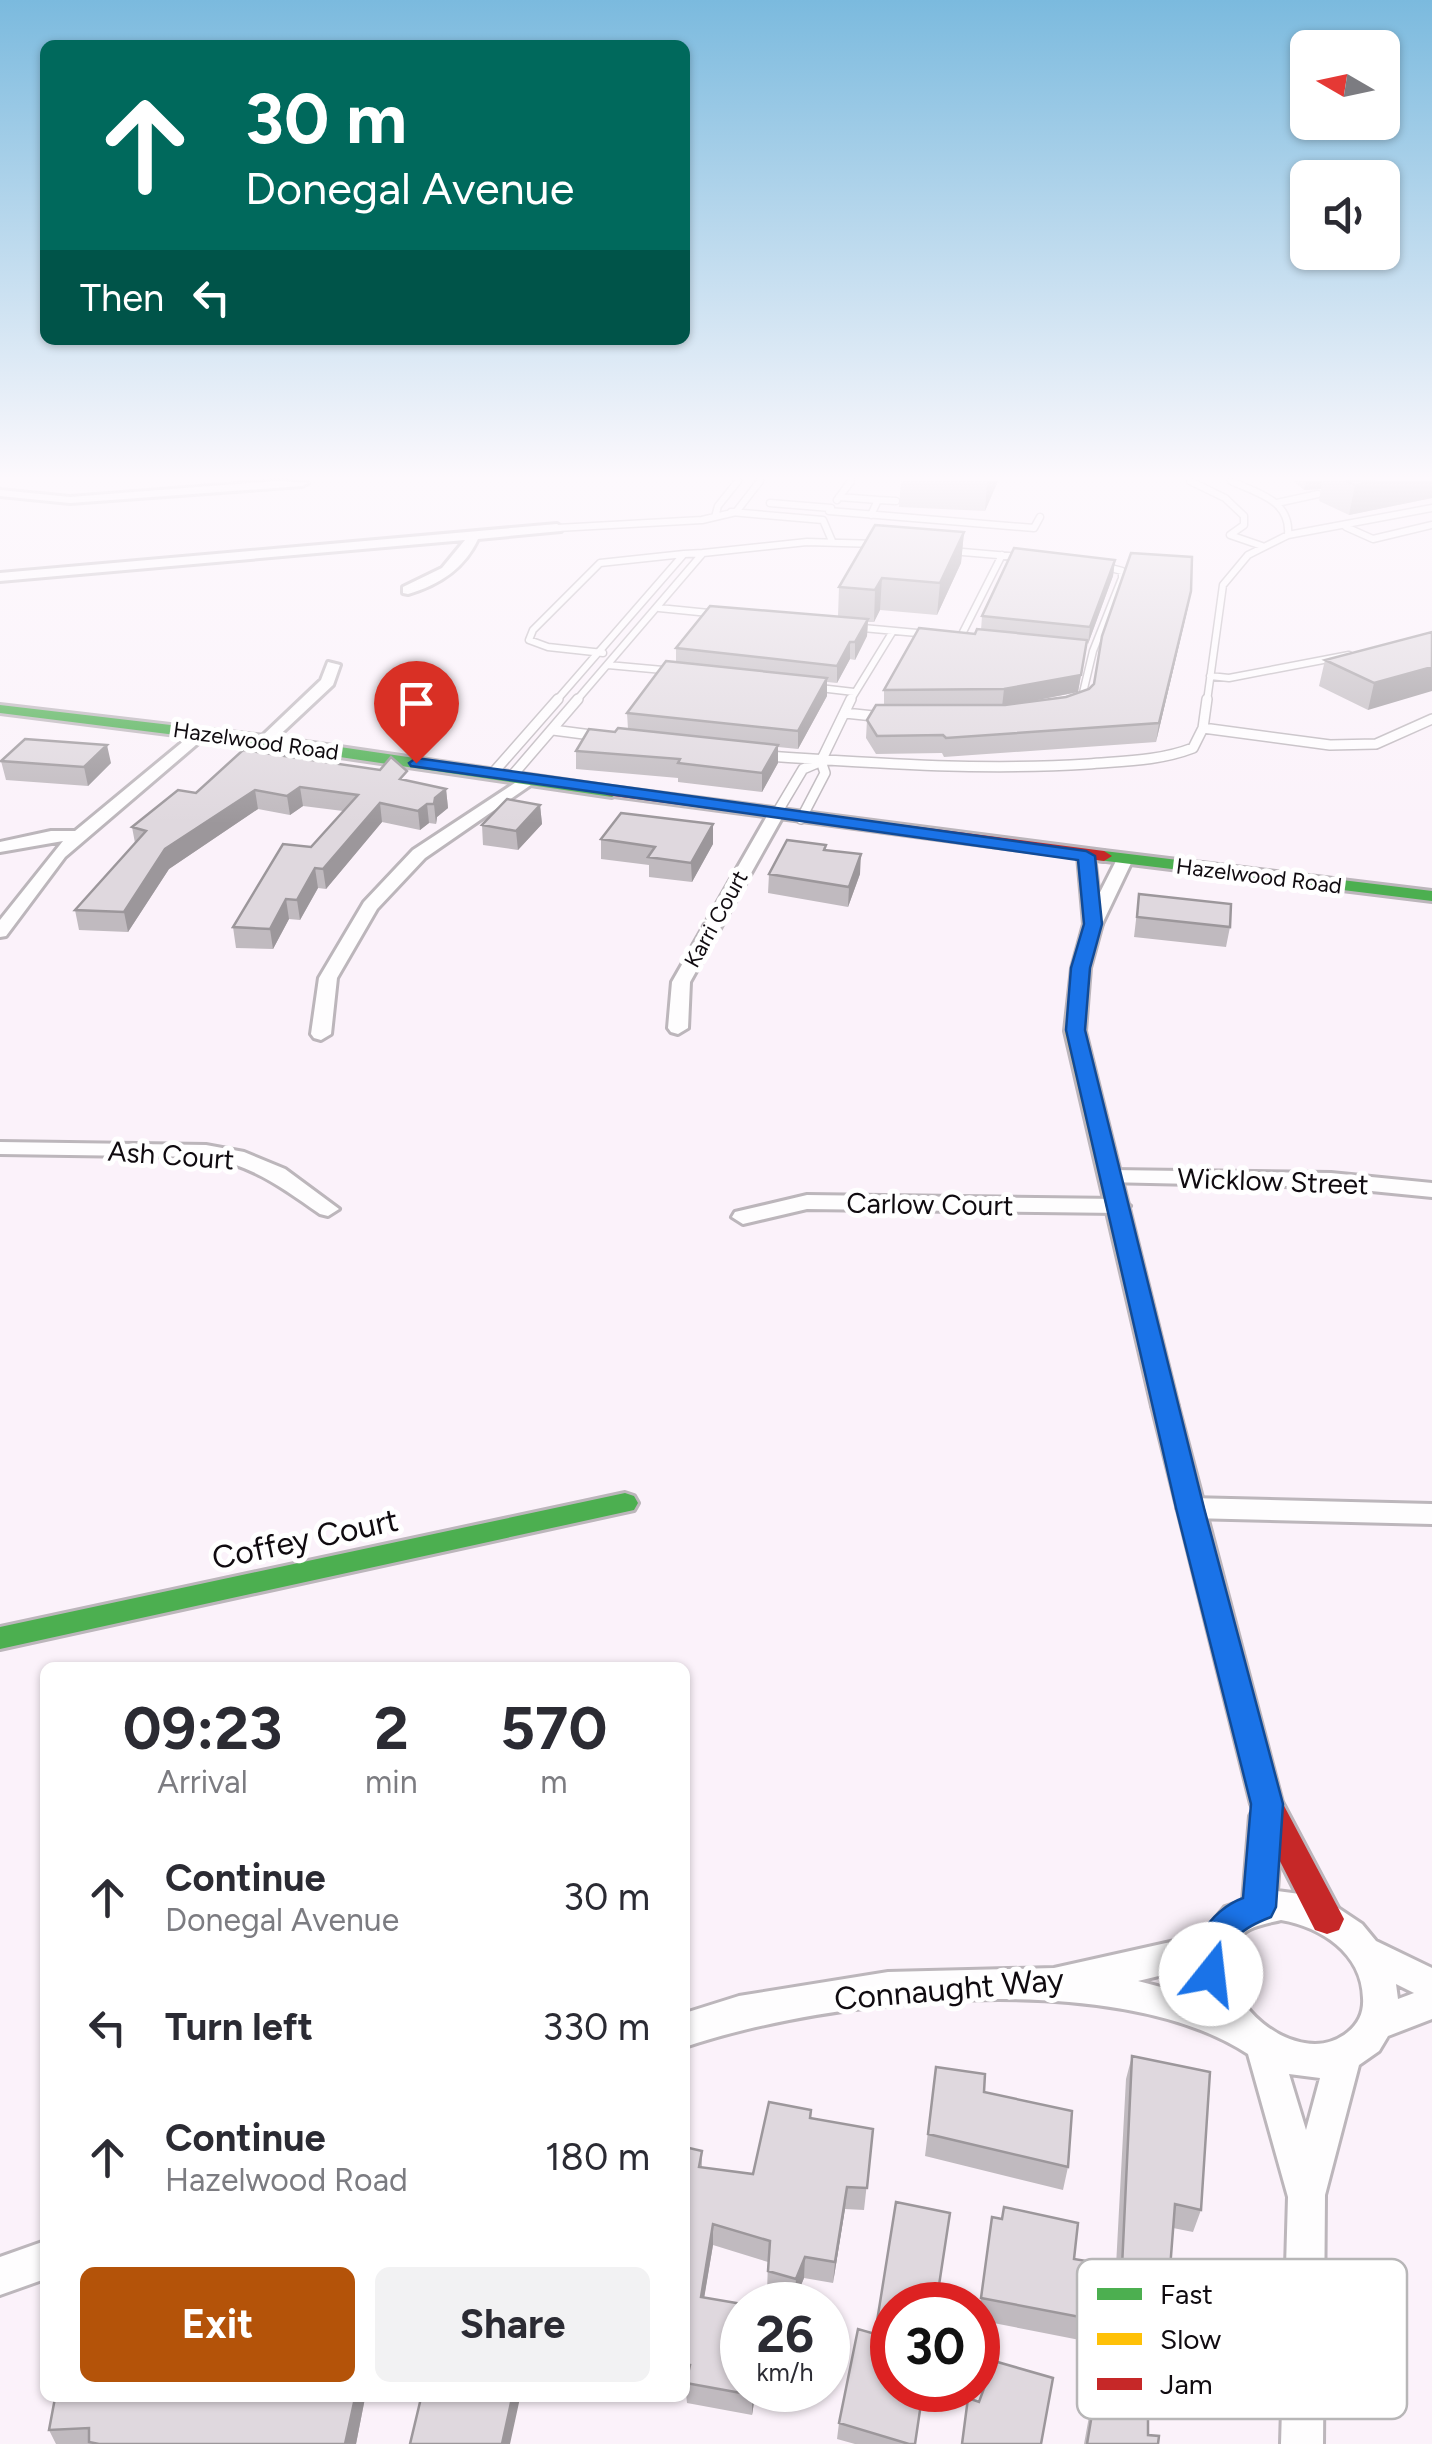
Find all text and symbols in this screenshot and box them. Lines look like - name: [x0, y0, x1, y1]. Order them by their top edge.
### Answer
- north arrow: [1290, 30, 1400, 140]
- map controls: [1290, 30, 1400, 270]
- text: 30 m: [245, 76, 407, 161]
- icon: ahead: [80, 80, 210, 210]
- button: sound: [1290, 160, 1400, 270]
- text: Donegal Avenue: [245, 161, 574, 215]
- icon: left: [184, 270, 239, 325]
- text: Then: [80, 275, 164, 321]
- pin: [374, 661, 459, 764]
- icon: arrive: [389, 676, 444, 731]
- street label: Hazelwood Road: [171, 716, 341, 766]
- street label: Hazelwood Road: [1175, 852, 1343, 900]
- street label: Karri Court: [678, 866, 754, 972]
- street label: Ash Court: [107, 1134, 235, 1176]
- street label: Wicklow Street: [1177, 1161, 1369, 1201]
- street label: Carlow Court: [846, 1186, 1014, 1222]
- street label: Coffey Court: [208, 1501, 402, 1577]
- text: 09:23: [123, 1692, 282, 1764]
- text: 2: [374, 1692, 409, 1764]
- text: 570: [500, 1692, 607, 1764]
- text: Arrival: [157, 1763, 248, 1801]
- text: min: [365, 1763, 418, 1801]
- text: m: [540, 1763, 567, 1801]
- text: Continue: [165, 1855, 326, 1901]
- icon: ahead: [80, 1870, 135, 1925]
- text: 30 m: [563, 1874, 650, 1920]
- text: Donegal Avenue: [165, 1901, 399, 1939]
- position arrow: [1159, 1922, 1263, 2026]
- street label: Connaught Way: [833, 1960, 1066, 2018]
- icon: left: [80, 2000, 135, 2055]
- text: Turn left: [165, 2004, 313, 2050]
- text: 330 m: [543, 2004, 650, 2050]
- text: Continue: [165, 2115, 326, 2161]
- icon: ahead: [80, 2130, 135, 2185]
- text: 180 m: [545, 2134, 650, 2180]
- text: Hazelwood Road: [165, 2161, 408, 2199]
- legend: [1077, 2259, 1407, 2419]
- button: Exit: [80, 2267, 355, 2382]
- button: Share: [375, 2267, 650, 2382]
- text: Fast: [1160, 2277, 1213, 2311]
- speed limit sign: 30: [870, 2282, 1000, 2412]
- text: 26: [756, 2304, 814, 2365]
- text: Slow: [1160, 2322, 1221, 2356]
- text: km/h: [756, 2357, 814, 2387]
- text: Jam: [1160, 2367, 1213, 2401]

